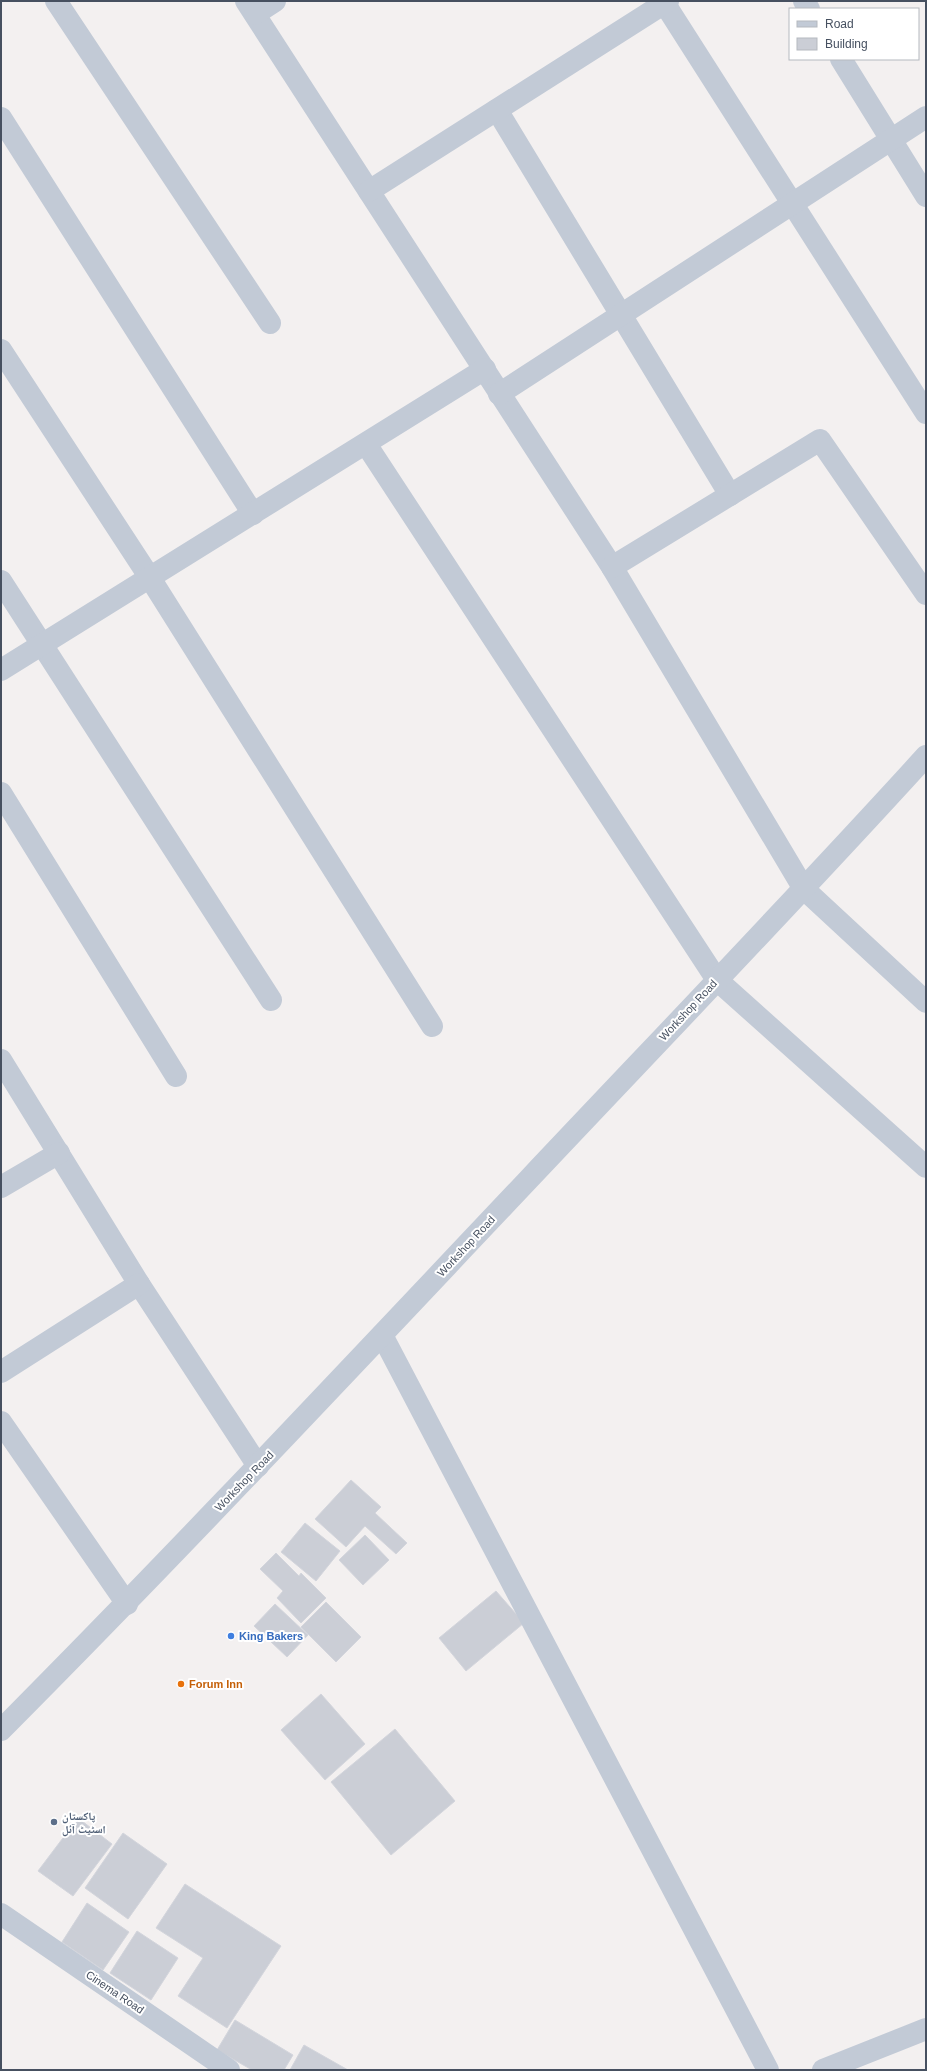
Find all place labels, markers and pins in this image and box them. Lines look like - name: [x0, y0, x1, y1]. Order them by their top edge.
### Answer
- place label: King Bakers: [239, 1630, 303, 1642]
- marker: King Bakers: [226, 1631, 236, 1641]
- place label: Forum Inn: [189, 1678, 243, 1690]
- marker: Forum Inn: [176, 1679, 186, 1689]
- place label: پاکستان اسٹیٹ آئل: [62, 1810, 106, 1837]
- marker: پاکستان اسٹیٹ آئل: [49, 1817, 59, 1827]

